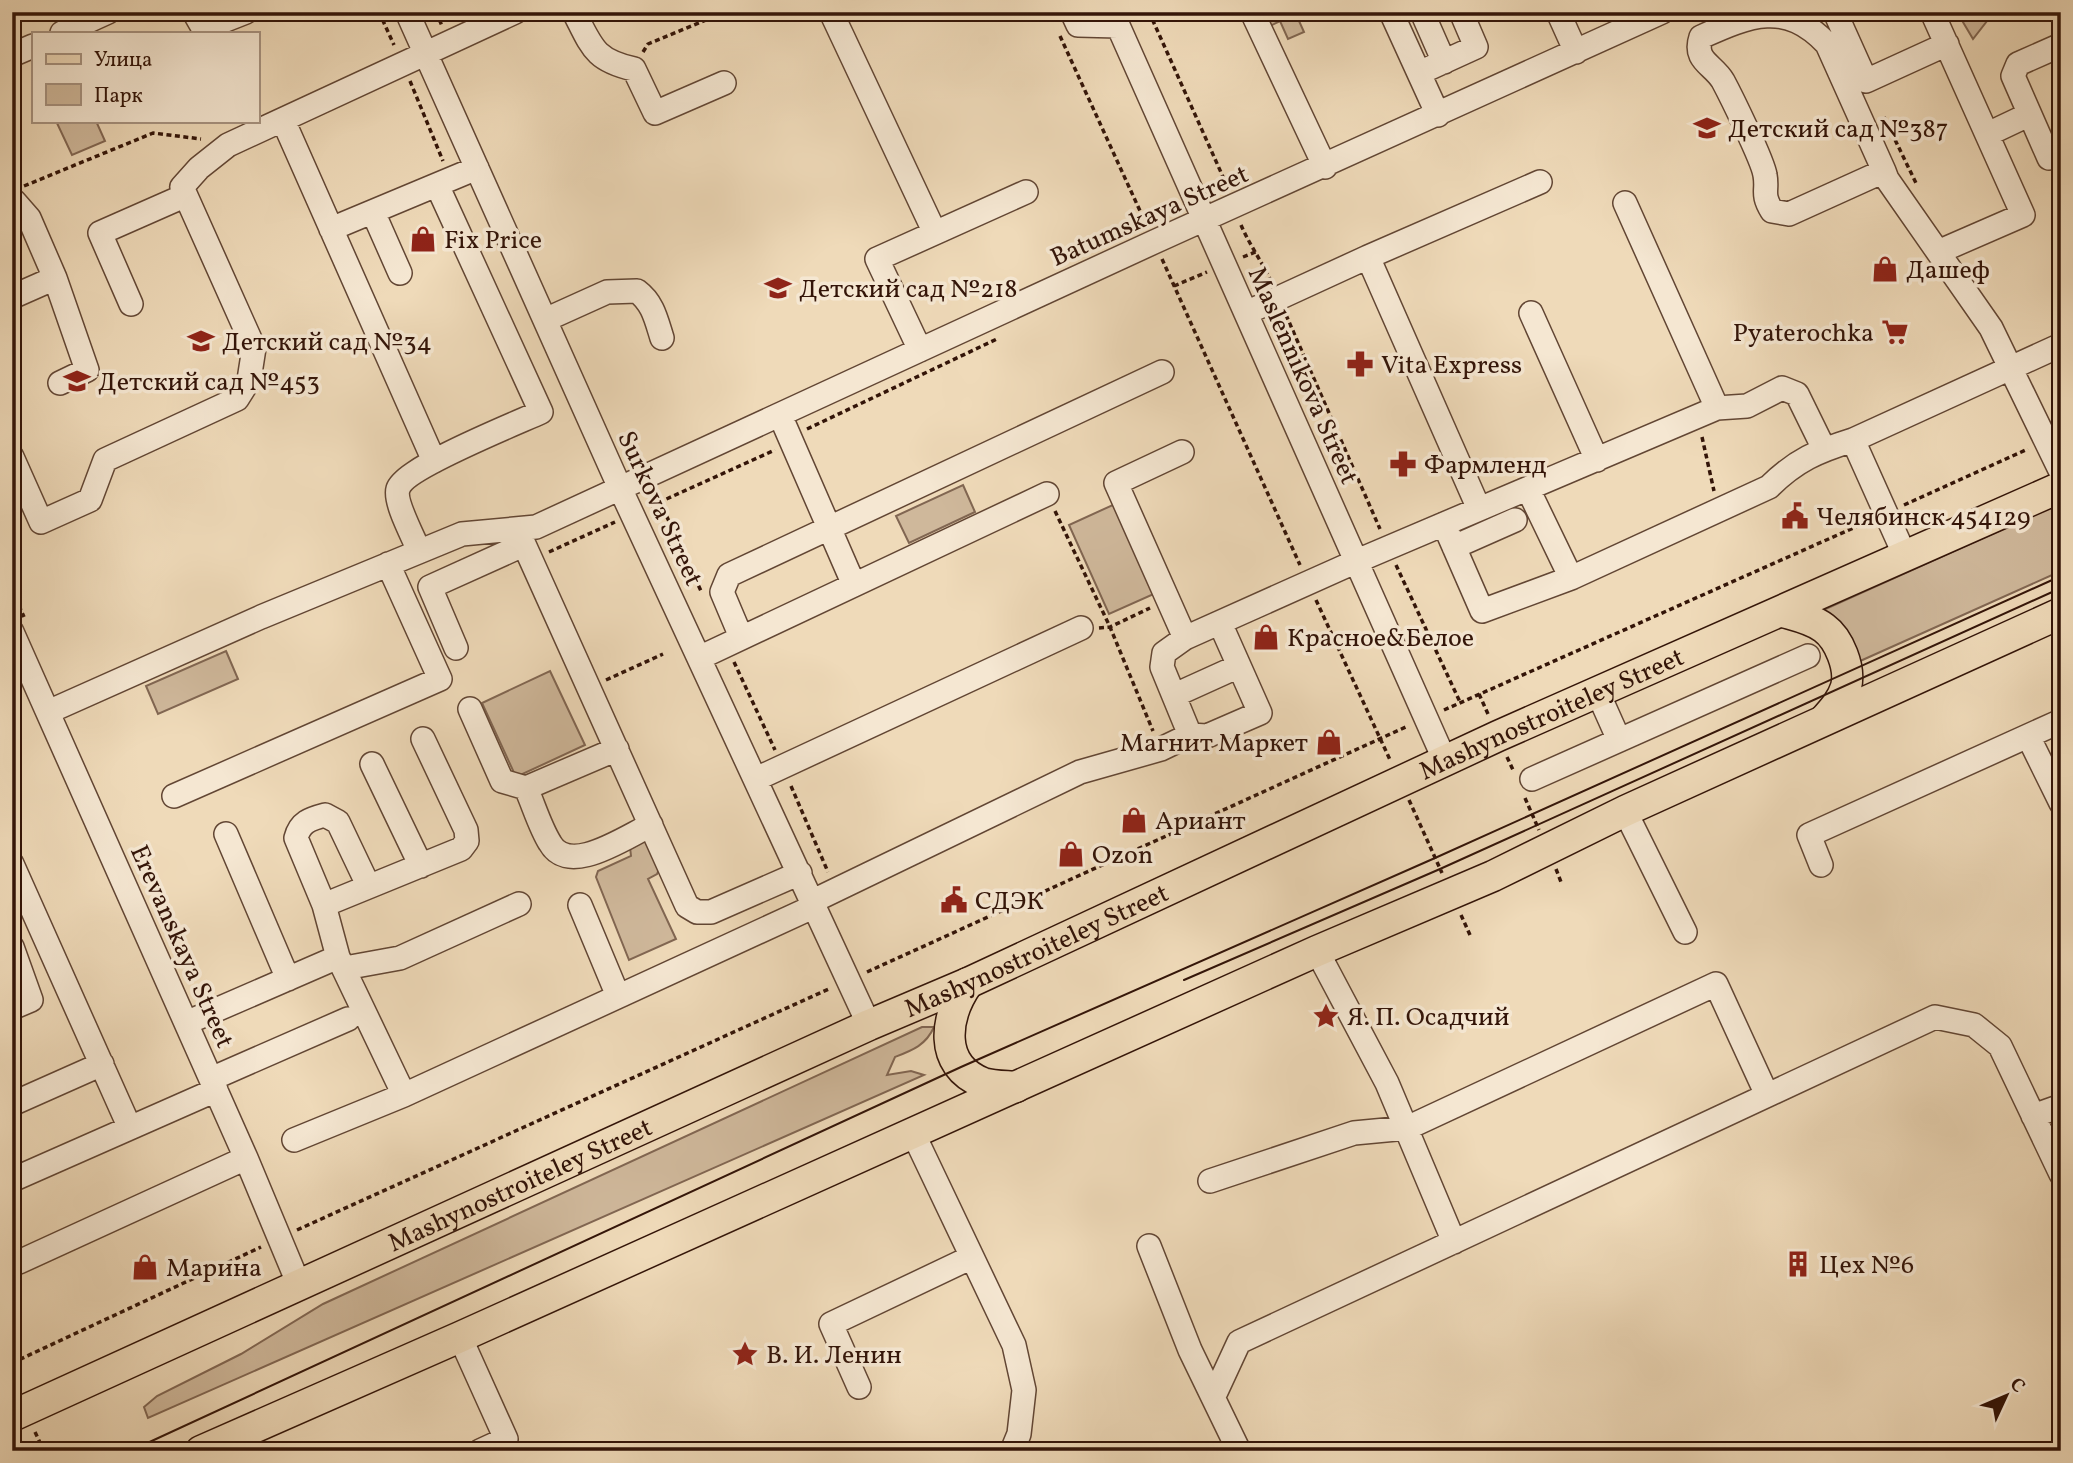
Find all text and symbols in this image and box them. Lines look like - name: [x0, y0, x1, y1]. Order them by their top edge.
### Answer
- legend: [32, 32, 259, 122]
- text: Улица: [94, 46, 152, 75]
- text: Парк: [94, 82, 143, 111]
- place label: Детский сад №387: [1728, 112, 1948, 148]
- school or university icon: Детский сад №387: [1692, 113, 1722, 143]
- street label: Batumskaya Street: [1045, 157, 1255, 277]
- place label: Fix Price: [444, 223, 542, 259]
- shop icon: Fix Price: [408, 224, 438, 254]
- place label: Дашеф: [1906, 253, 1990, 289]
- shop icon: Дашеф: [1870, 254, 1900, 284]
- street label: Maslennikova Street: [1238, 261, 1366, 490]
- place label: Детский сад №218: [799, 272, 1018, 308]
- school or university icon: Детский сад №218: [763, 273, 793, 303]
- place label: Pyaterochka: [1733, 316, 1874, 352]
- supermarket icon: Pyaterochka: [1880, 317, 1910, 347]
- place label: Детский сад №34: [222, 325, 432, 361]
- school or university icon: Детский сад №34: [186, 326, 216, 356]
- place label: Vita Express: [1381, 348, 1522, 384]
- pharmacy icon: Vita Express: [1345, 349, 1375, 379]
- place label: Детский сад №453: [98, 365, 320, 401]
- school or university icon: Детский сад №453: [62, 366, 92, 396]
- street label: Surkova Street: [608, 425, 711, 592]
- place label: Фармленд: [1424, 448, 1547, 484]
- pharmacy icon: Фармленд: [1388, 449, 1418, 479]
- place label: Челябинск 454129: [1816, 500, 2030, 536]
- public building icon: Челябинск 454129: [1780, 501, 1810, 531]
- place label: Красное&Белое: [1287, 621, 1474, 657]
- shop icon: Красное&Белое: [1251, 622, 1281, 652]
- street label: Mashynostroiteley Street: [1414, 640, 1690, 790]
- place label: Магнит Маркет: [1120, 726, 1308, 762]
- shop icon: Магнит Маркет: [1314, 727, 1344, 757]
- place label: Ариант: [1155, 804, 1246, 840]
- shop icon: Ариант: [1119, 805, 1149, 835]
- place label: Ozon: [1092, 838, 1153, 874]
- shop icon: Ozon: [1056, 839, 1086, 869]
- street label: Erevanskaya Street: [120, 840, 242, 1054]
- street label: Mashynostroiteley Street: [899, 876, 1175, 1028]
- place label: СДЭК: [975, 884, 1044, 920]
- public building icon: СДЭК: [939, 885, 969, 915]
- place label: Я. П. Осадчий: [1347, 1000, 1510, 1036]
- place icon: Я. П. Осадчий: [1311, 1001, 1341, 1031]
- street label: Mashynostroiteley Street: [383, 1110, 658, 1262]
- place label: Цех №6: [1819, 1248, 1914, 1284]
- building icon: Цех №6: [1783, 1249, 1813, 1279]
- place label: Марина: [166, 1251, 262, 1287]
- shop icon: Марина: [130, 1252, 160, 1282]
- place label: В. И. Ленин: [766, 1338, 902, 1374]
- place icon: В. И. Ленин: [730, 1339, 760, 1369]
- north arrow: [1972, 1362, 2042, 1432]
- text: С: [2003, 1372, 2030, 1399]

